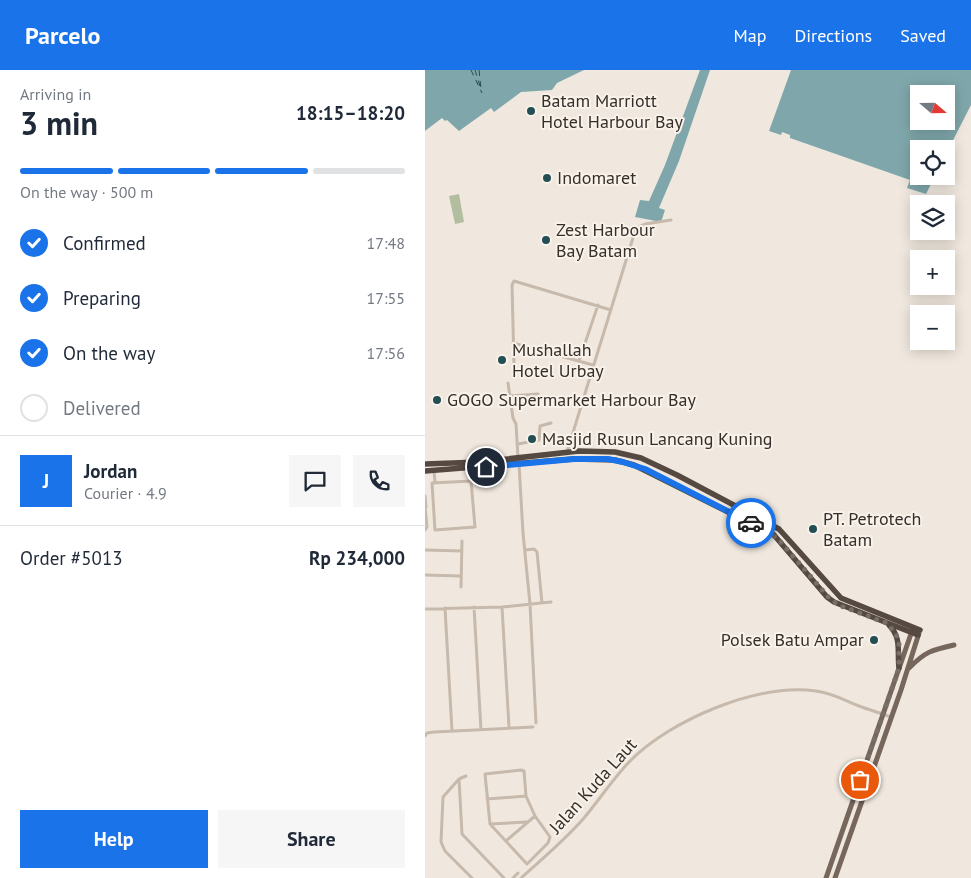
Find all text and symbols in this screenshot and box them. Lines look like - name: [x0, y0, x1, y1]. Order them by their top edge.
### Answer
- text: Parcelo: [25, 20, 100, 51]
- text: Map: [734, 24, 766, 47]
- text: Directions: [794, 24, 872, 47]
- text: Saved: [900, 24, 946, 47]
- text: Arriving in: [20, 84, 91, 104]
- north arrow: [910, 85, 955, 130]
- map controls: [910, 85, 955, 350]
- place label: Batam Marriott Hotel Harbour Bay: [541, 89, 683, 133]
- text: 18:15–18:20: [296, 101, 405, 125]
- text: 3 min: [20, 102, 98, 144]
- marker: Batam Marriott Hotel Harbour Bay: [525, 105, 537, 117]
- button: locate: [910, 140, 955, 185]
- place label: Indomaret: [557, 166, 636, 189]
- marker: Indomaret: [541, 172, 553, 184]
- text: On the way · 500 m: [20, 182, 153, 202]
- button: layers: [910, 195, 955, 240]
- place label: Zest Harbour Bay Batam: [556, 218, 655, 262]
- icon: check: [20, 229, 48, 257]
- text: Confirmed: [63, 231, 146, 255]
- text: 17:48: [367, 233, 405, 253]
- marker: Zest Harbour Bay Batam: [540, 234, 552, 246]
- button: +: [910, 250, 955, 295]
- icon: check: [20, 284, 48, 312]
- text: Preparing: [63, 286, 141, 310]
- text: 17:55: [367, 288, 405, 308]
- button: −: [910, 305, 955, 350]
- place label: Mushallah Hotel Urbay: [512, 338, 604, 382]
- icon: check: [20, 339, 48, 367]
- text: On the way: [63, 341, 155, 365]
- text: 17:56: [367, 343, 405, 363]
- marker: Mushallah Hotel Urbay: [496, 354, 508, 366]
- place label: GOGO Supermarket Harbour Bay: [447, 388, 696, 411]
- marker: GOGO Supermarket Harbour Bay: [431, 394, 443, 406]
- text: Delivered: [63, 396, 141, 420]
- place label: Masjid Rusun Lancang Kuning: [542, 427, 772, 450]
- marker: Masjid Rusun Lancang Kuning: [526, 433, 538, 445]
- pin: [465, 446, 507, 488]
- icon: home: [472, 453, 500, 481]
- button: chat: [289, 455, 341, 507]
- button: phone: [353, 455, 405, 507]
- text: Jordan: [84, 459, 137, 483]
- text: J: [43, 469, 49, 493]
- text: Courier · 4.9: [84, 483, 167, 503]
- courier: [726, 498, 776, 548]
- place label: PT. Petrotech Batam: [823, 507, 921, 551]
- icon: car: [737, 509, 765, 537]
- marker: PT. Petrotech Batam: [807, 523, 819, 535]
- text: Order #5013: [20, 546, 123, 570]
- text: Rp 234,000: [309, 546, 405, 570]
- place label: Polsek Batu Ampar: [721, 628, 864, 651]
- marker: Polsek Batu Ampar: [868, 634, 880, 646]
- street label: Jalan Kuda Laut: [543, 733, 641, 839]
- pin: [839, 759, 881, 801]
- icon: bag: [846, 766, 874, 794]
- button: Help: [20, 810, 208, 868]
- button: Share: [218, 810, 405, 868]

